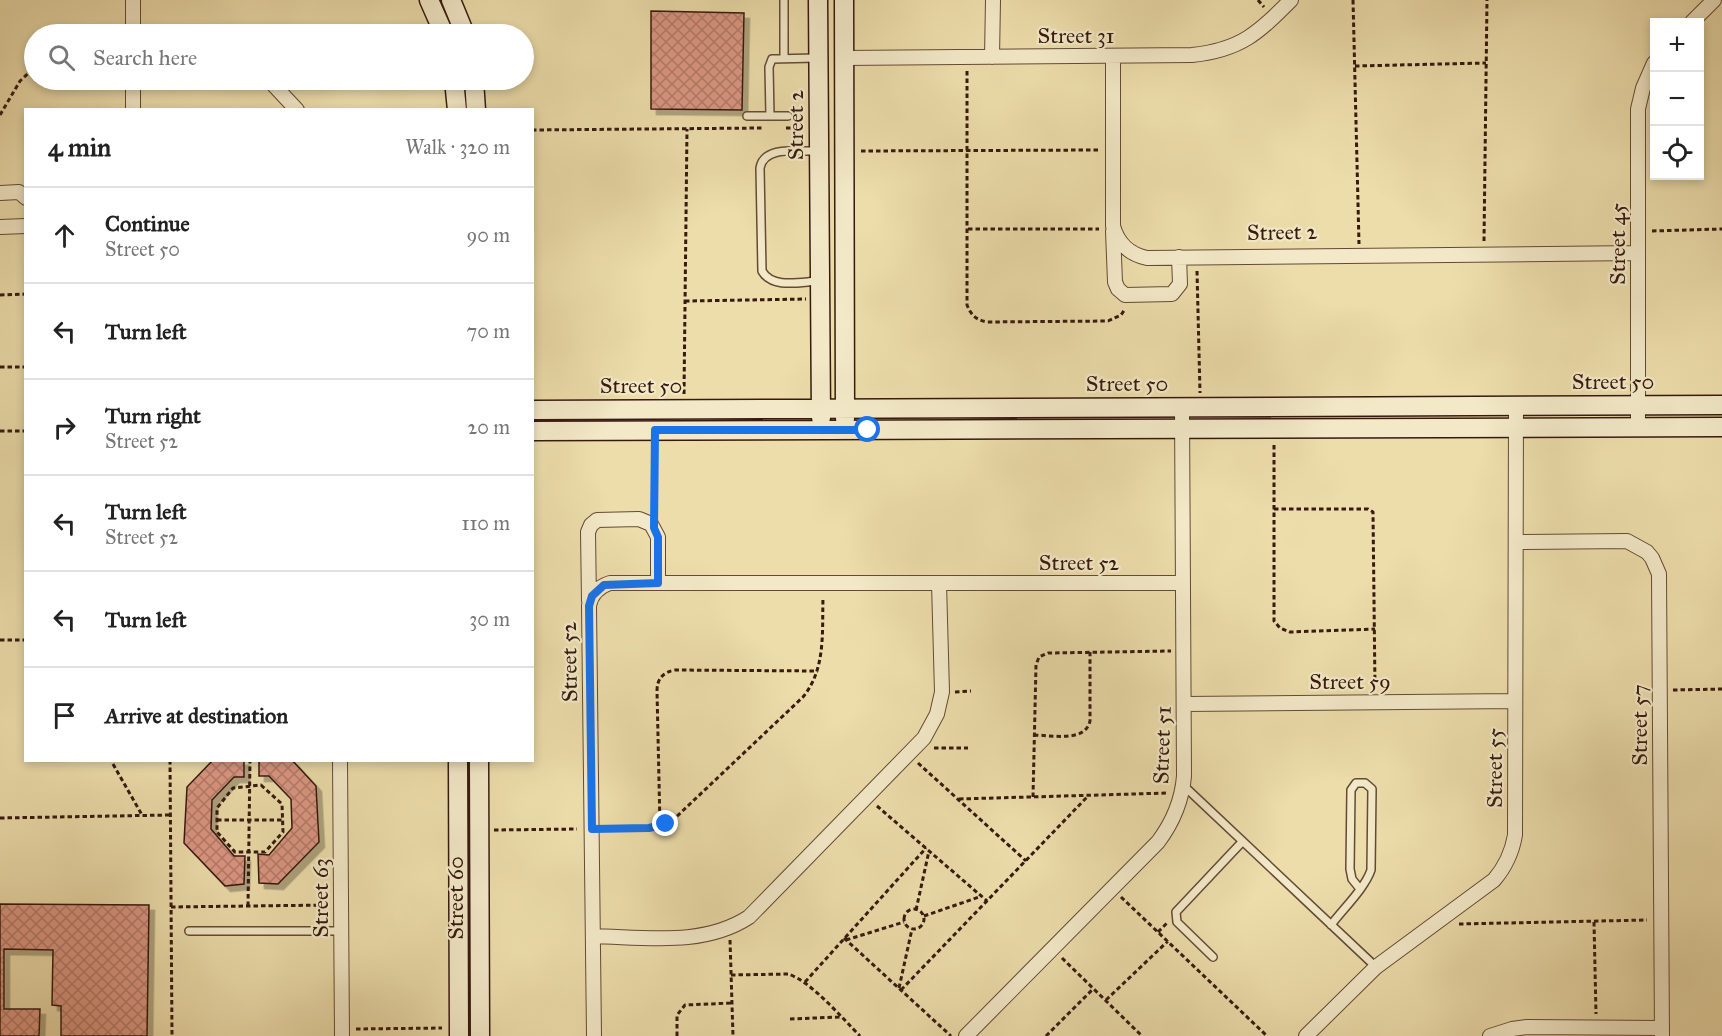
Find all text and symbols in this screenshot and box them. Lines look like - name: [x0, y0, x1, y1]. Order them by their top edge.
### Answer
- map controls: [1650, 18, 1704, 180]
- button: +: [1650, 18, 1704, 72]
- street label: Street 31: [1038, 22, 1114, 49]
- search box: [24, 24, 534, 90]
- icon: search: [45, 41, 78, 74]
- text: Search here: [93, 44, 197, 71]
- button: −: [1650, 72, 1704, 126]
- street label: Street 2: [782, 90, 809, 160]
- button: locate: [1650, 126, 1704, 180]
- text: 4 min: [48, 131, 111, 163]
- text: Walk · 320 m: [405, 135, 510, 159]
- street label: Street 45: [1604, 203, 1631, 285]
- text: Continue: [105, 210, 190, 237]
- street label: Street 2: [1247, 218, 1317, 246]
- icon: ahead: [48, 219, 81, 252]
- text: 90 m: [467, 223, 510, 247]
- text: Street 50: [105, 237, 180, 261]
- icon: left: [48, 315, 81, 348]
- text: Turn left: [105, 318, 187, 345]
- text: 70 m: [467, 319, 510, 343]
- street label: Street 50: [1572, 368, 1654, 395]
- street label: Street 50: [1086, 370, 1168, 397]
- street label: Street 50: [600, 372, 682, 399]
- text: Turn right: [105, 402, 201, 429]
- icon: right: [48, 411, 81, 444]
- text: 20 m: [467, 415, 510, 439]
- route start: [854, 416, 880, 442]
- text: Street 52: [105, 429, 178, 453]
- text: Turn left: [105, 498, 187, 525]
- icon: left: [48, 507, 81, 540]
- text: 110 m: [462, 511, 510, 535]
- text: Street 52: [105, 525, 178, 549]
- street label: Street 52: [1039, 549, 1119, 576]
- icon: left: [48, 603, 81, 636]
- text: Turn left: [105, 606, 187, 633]
- text: 30 m: [469, 607, 510, 631]
- street label: Street 52: [555, 621, 583, 702]
- street label: Street 59: [1309, 668, 1391, 695]
- street label: Street 57: [1626, 684, 1653, 766]
- icon: arrive: [48, 699, 81, 732]
- text: Arrive at destination: [105, 702, 288, 729]
- street label: Street 51: [1147, 705, 1177, 785]
- street label: Street 55: [1481, 728, 1508, 808]
- route end: [652, 810, 678, 836]
- street label: Street 60: [442, 856, 469, 940]
- street label: Street 63: [307, 858, 334, 938]

